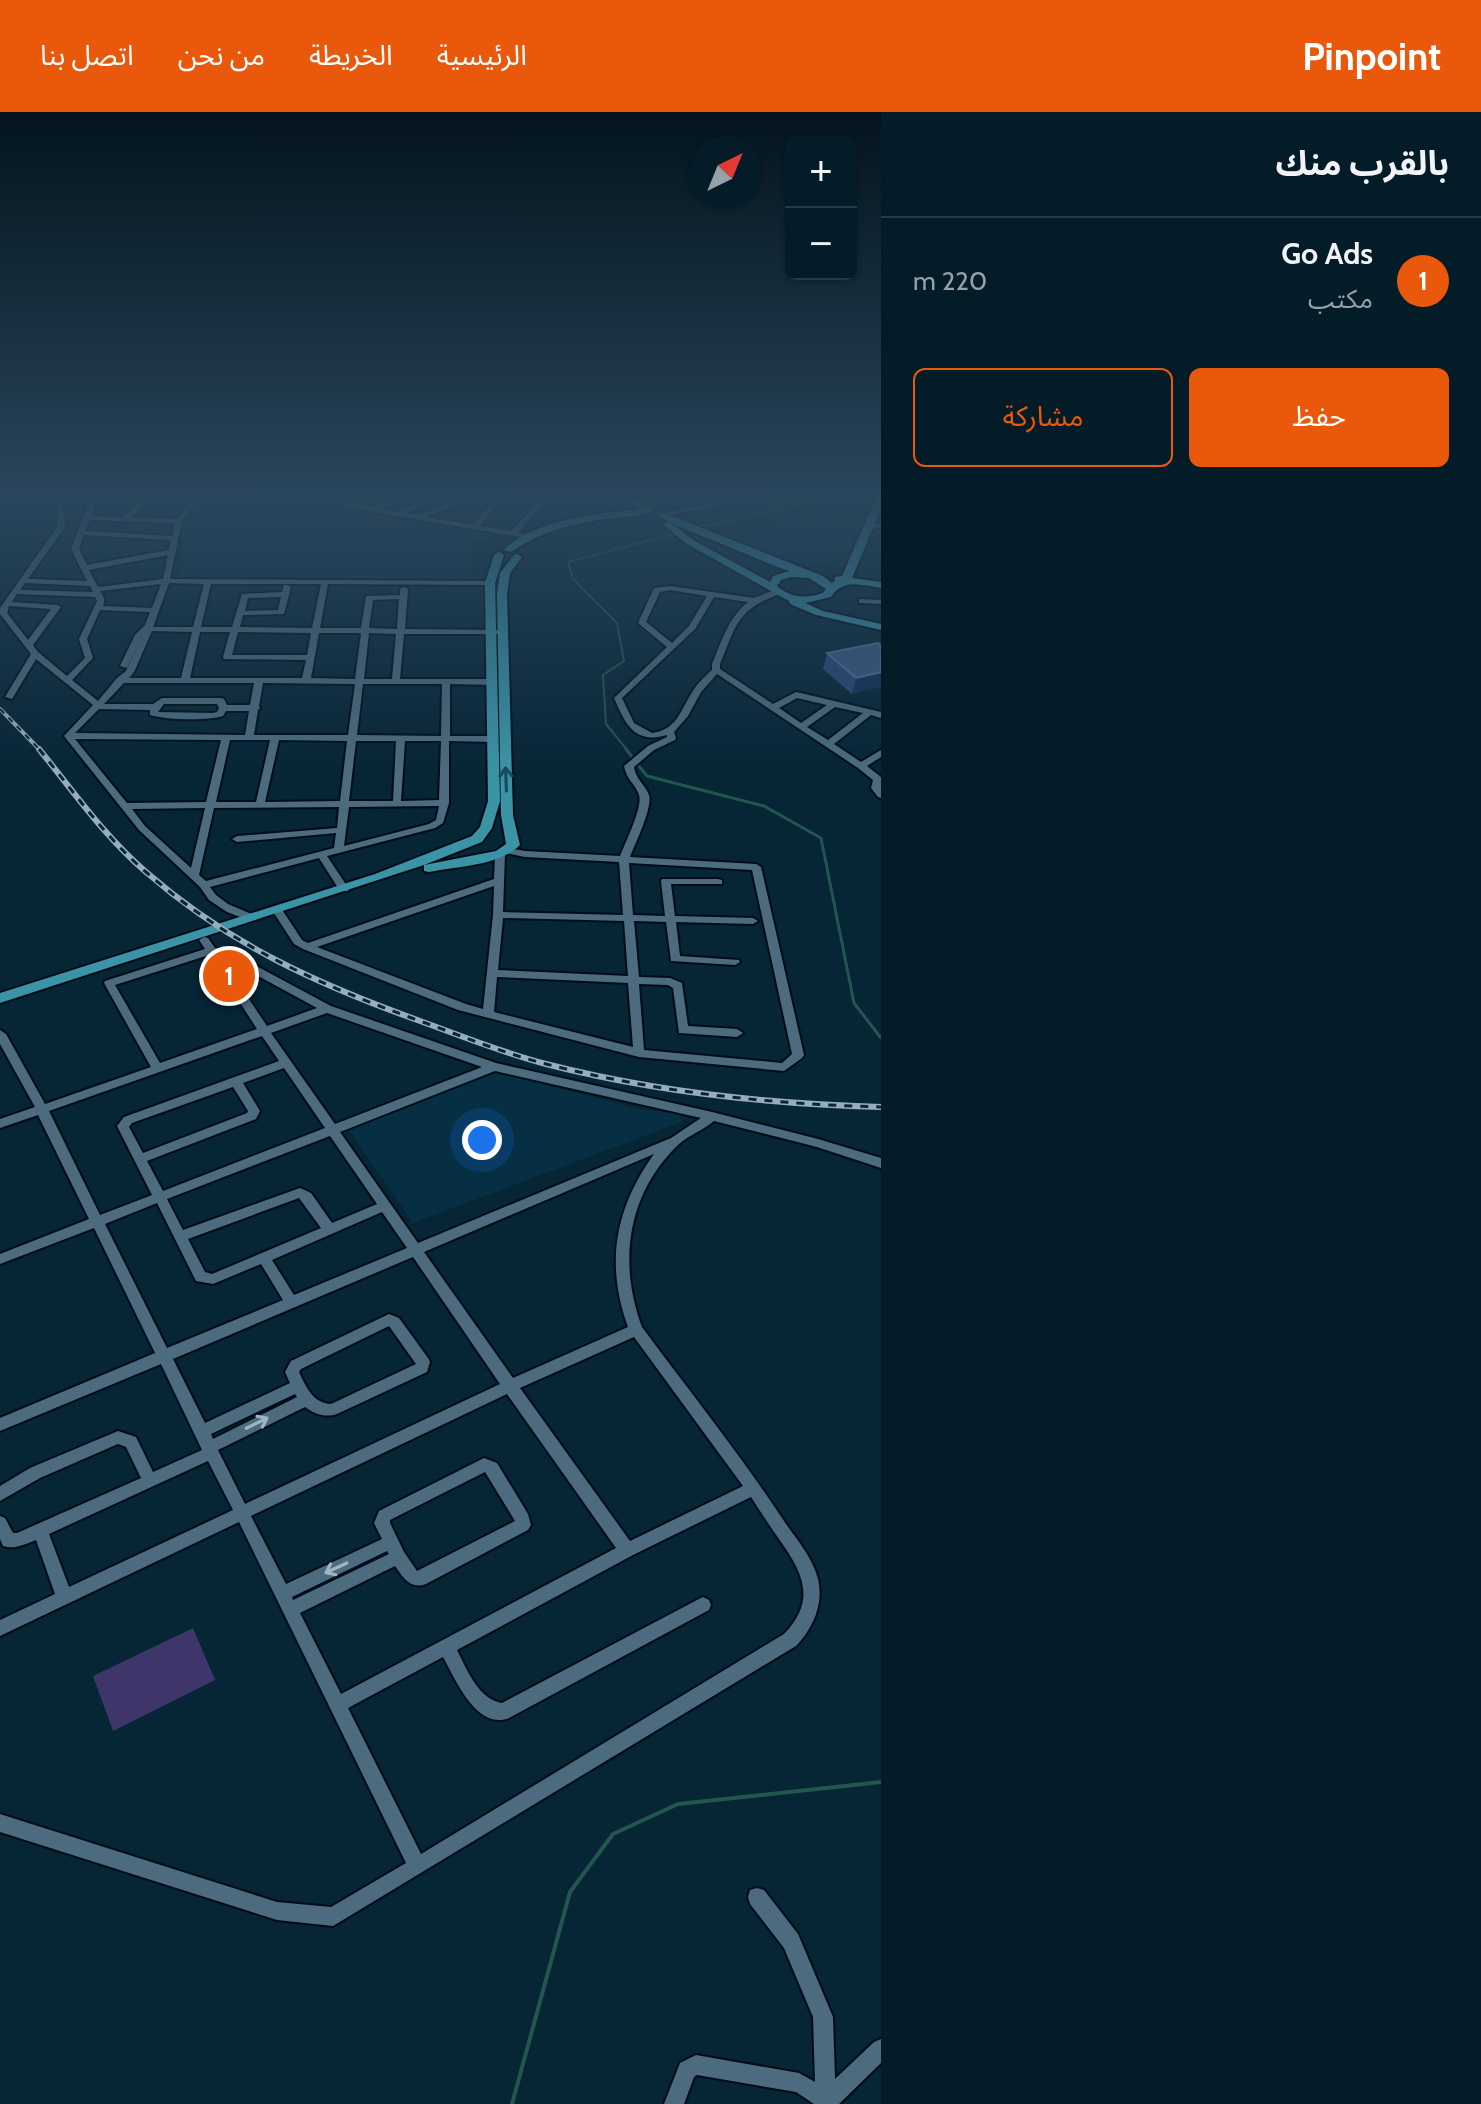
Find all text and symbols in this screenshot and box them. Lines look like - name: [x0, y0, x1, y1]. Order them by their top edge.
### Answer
- text: Pinpoint: [1302, 33, 1441, 80]
- text: اتصل بنا: [40, 38, 134, 72]
- text: من نحن: [178, 38, 265, 72]
- text: الخريطة: [309, 38, 393, 72]
- text: الرئيسية: [437, 38, 527, 72]
- north arrow: [689, 136, 761, 208]
- map controls: [785, 136, 857, 280]
- button: +: [785, 136, 857, 208]
- text: بالقرب منك: [1276, 142, 1449, 184]
- button: −: [785, 208, 857, 280]
- text: Go Ads: [1281, 235, 1373, 272]
- text: 220 m: [913, 265, 987, 297]
- text: 1: [1418, 265, 1428, 297]
- text: مكتب: [1308, 283, 1373, 315]
- button: مشاركة: [913, 368, 1173, 467]
- button: حفظ: [1189, 368, 1449, 467]
- one-way arrow: [498, 766, 514, 793]
- pin: 1: [203, 946, 255, 1006]
- your location: [462, 1120, 502, 1160]
- one-way arrow: [245, 1415, 268, 1430]
- one-way arrow: [325, 1561, 349, 1576]

